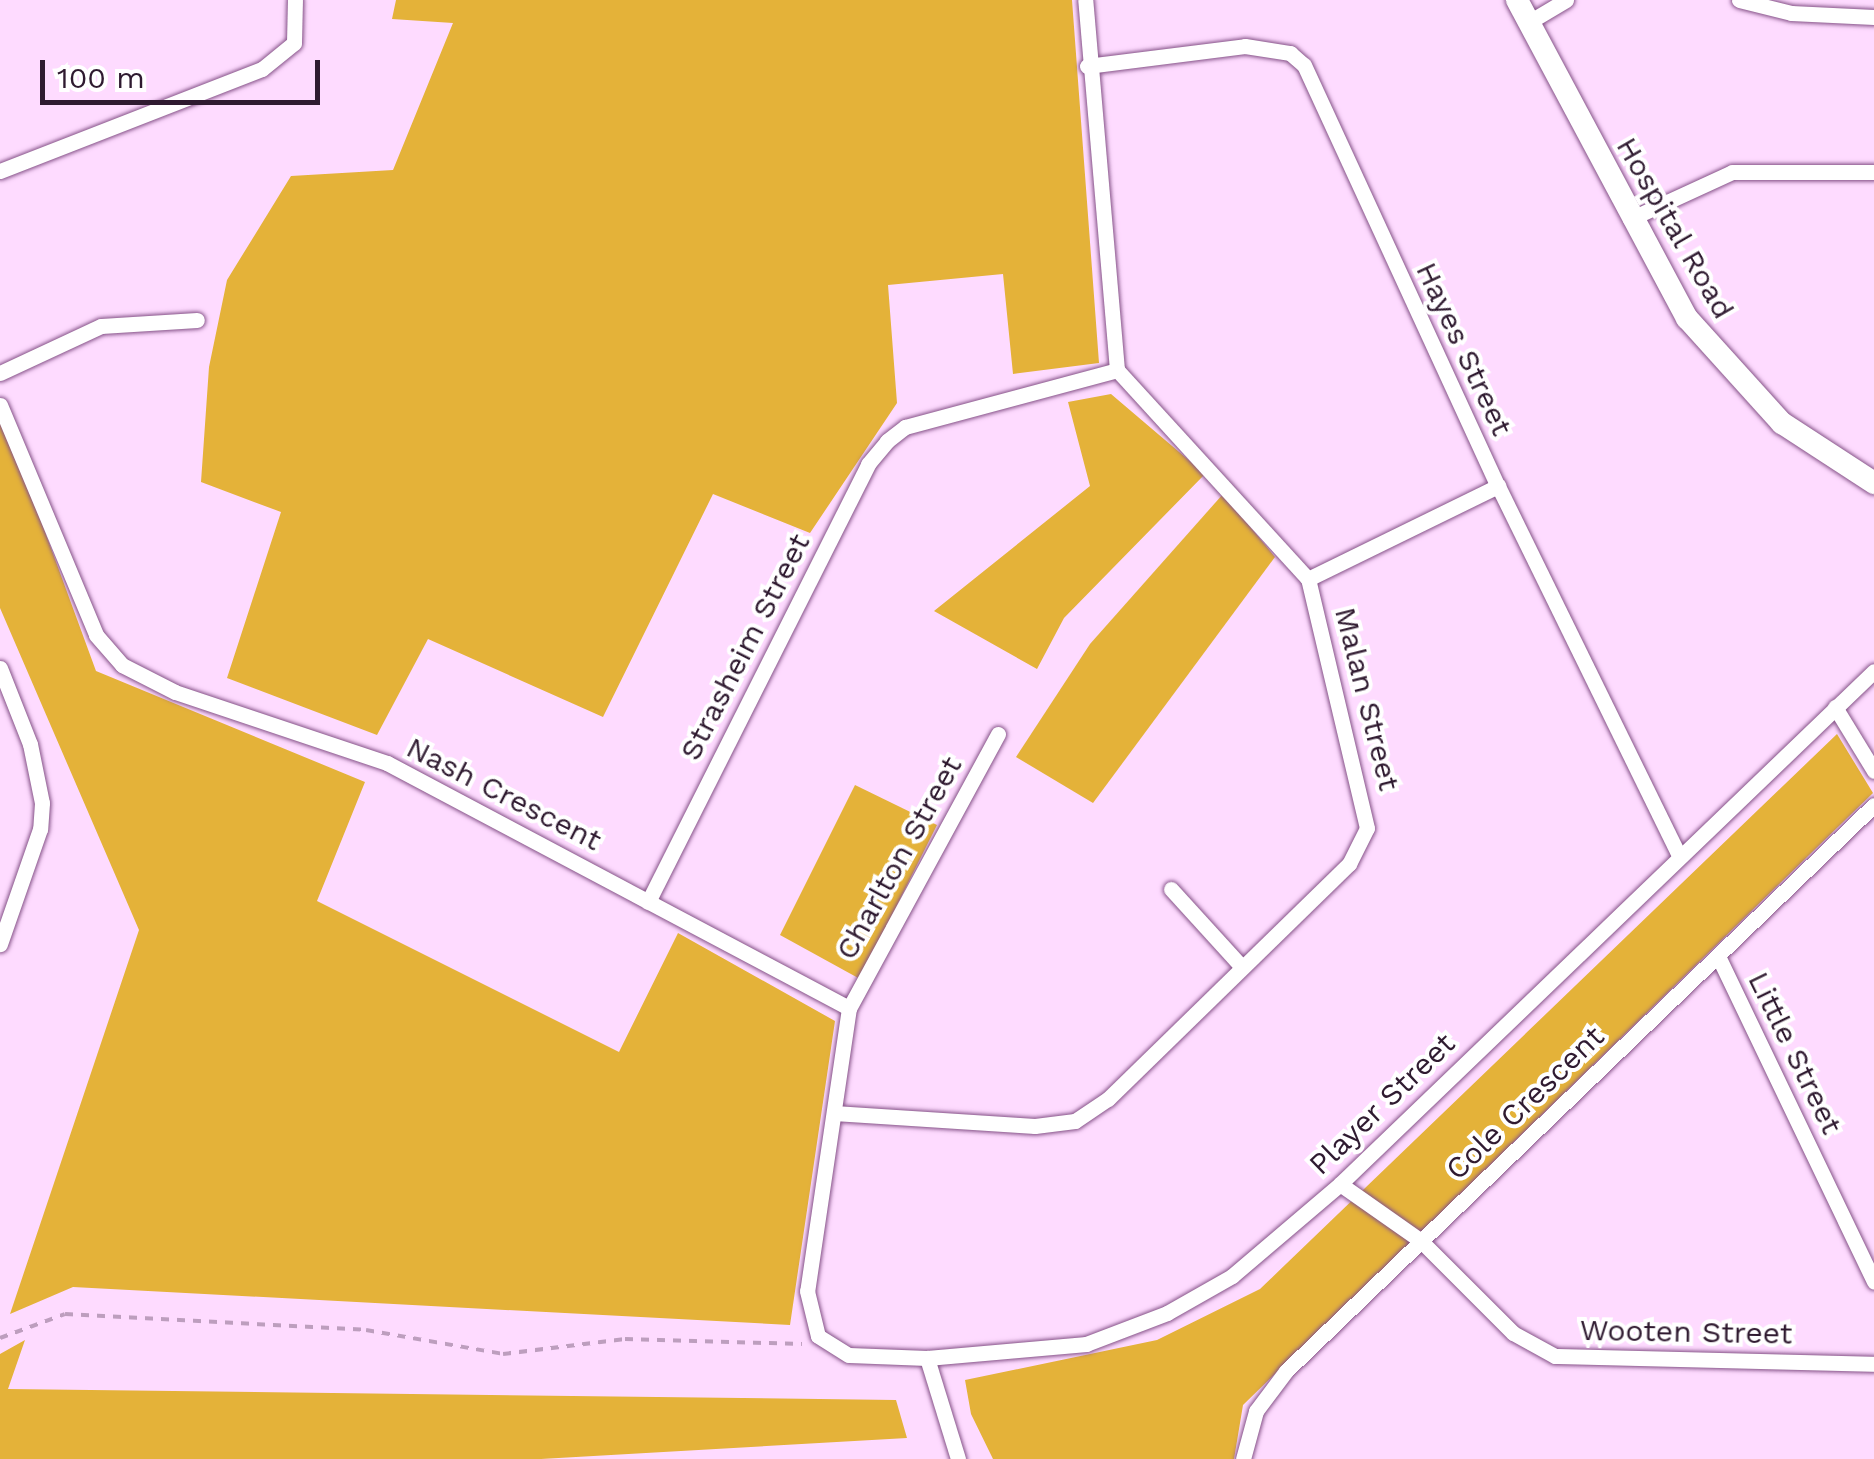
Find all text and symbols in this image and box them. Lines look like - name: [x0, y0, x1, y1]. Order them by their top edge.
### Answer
- scale bar: [45, 40, 325, 102]
- text: 100 m: [57, 60, 145, 95]
- street label: Hospital Road: [1608, 130, 1742, 326]
- street label: Hayes Street: [1408, 257, 1520, 441]
- street label: Strasheim Street: [672, 528, 818, 766]
- street label: Malan Street: [1327, 604, 1407, 794]
- street label: Nash Crescent: [401, 729, 607, 859]
- street label: Charlton Street: [828, 750, 970, 966]
- street label: Little Street: [1740, 966, 1850, 1140]
- street label: Cole Crescent: [1438, 1019, 1612, 1187]
- street label: Player Street: [1301, 1025, 1463, 1183]
- street label: Wooten Street: [1579, 1312, 1793, 1352]

